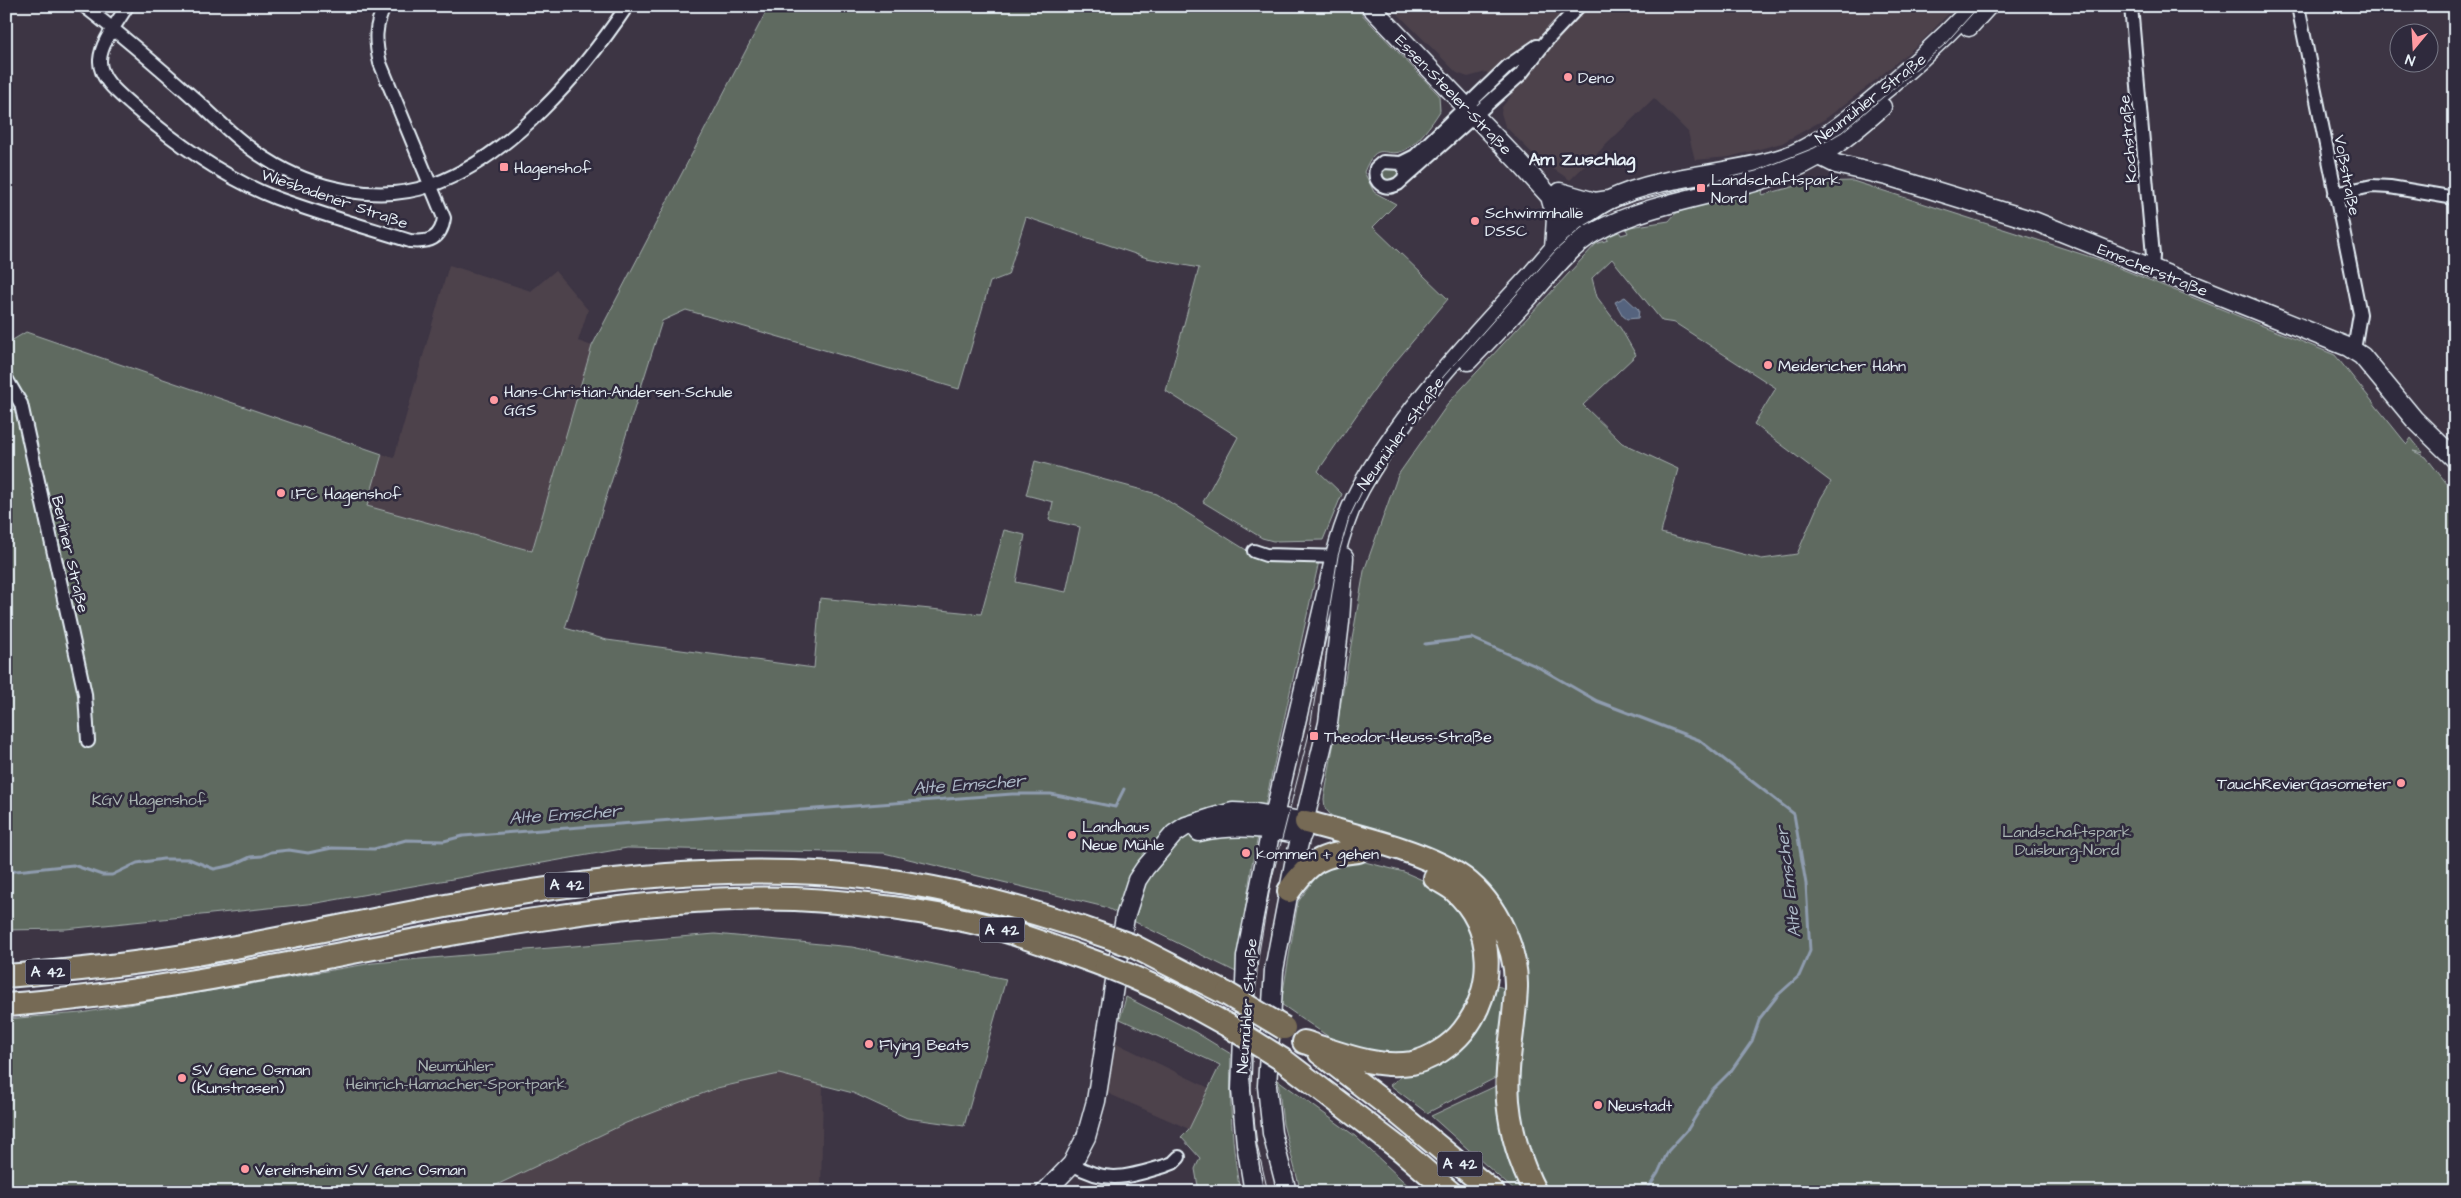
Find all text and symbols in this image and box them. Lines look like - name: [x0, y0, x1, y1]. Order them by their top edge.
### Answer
- north arrow: [2388, 22, 2438, 72]
- street label: Essen-Steeler-Straße: [1390, 30, 1517, 160]
- street label: Neumühler Straße: [1810, 48, 1931, 149]
- text: N: [2403, 48, 2418, 70]
- place label: Deno: [1578, 67, 1614, 89]
- marker: Deno: [1562, 71, 1574, 83]
- street label: Kochstraße: [2113, 94, 2143, 184]
- street label: Voßstraße: [2328, 133, 2366, 218]
- district label: Am Zuschlag: [1529, 147, 1636, 173]
- place label: Hagenshof: [514, 157, 592, 180]
- marker: Hagenshof: [498, 161, 510, 173]
- street label: Wiesbadener Straße: [258, 164, 411, 234]
- place label: Landschaftspark Nord: [1711, 169, 1841, 209]
- marker: Landschaftspark Nord: [1695, 182, 1707, 194]
- place label: Schwimmhalle DSSC: [1485, 202, 1584, 242]
- marker: Schwimmhalle DSSC: [1469, 215, 1481, 227]
- street label: Emscherstraße: [2094, 238, 2211, 302]
- place label: Meidericher Hahn: [1778, 355, 1906, 377]
- marker: Meidericher Hahn: [1762, 359, 1774, 371]
- street label: Neumühler Straße: [1352, 372, 1450, 495]
- place label: Hans-Christian-Andersen-Schule GGS: [504, 381, 733, 421]
- marker: Hans-Christian-Andersen-Schule GGS: [488, 394, 500, 406]
- place label: 1.FC Hagenshof: [291, 483, 402, 506]
- marker: 1.FC Hagenshof: [275, 487, 287, 499]
- street label: Berliner Straße: [46, 494, 94, 615]
- place label: Theodor-Heuss-Straße: [1324, 726, 1492, 748]
- marker: Theodor-Heuss-Straße: [1308, 730, 1320, 742]
- water label: Alte Emscher: [912, 768, 1028, 801]
- place label: TauchRevierGasometer: [2217, 773, 2391, 795]
- marker: TauchRevierGasometer: [2395, 777, 2407, 789]
- park label: KGV Hagenshof: [92, 789, 207, 812]
- water label: Alte Emscher: [508, 798, 624, 831]
- place label: Landhaus Neue Mühle: [1082, 816, 1165, 856]
- park label: Landschaftspark Duisburg-Nord: [2002, 821, 2132, 862]
- water label: Alte Emscher: [1769, 823, 1808, 939]
- marker: Landhaus Neue Mühle: [1066, 829, 1078, 841]
- place label: kommen + gehen: [1256, 843, 1379, 866]
- marker: kommen + gehen: [1240, 847, 1252, 859]
- road number: A 42: [544, 872, 590, 898]
- road number: A 42: [980, 918, 1024, 942]
- street label: Neumühler Straße: [1231, 937, 1263, 1074]
- road number: A 42: [26, 960, 70, 984]
- place label: Flying Beats: [879, 1034, 969, 1057]
- marker: Flying Beats: [863, 1038, 875, 1050]
- park label: Neumühler Heinrich-Hamacher-Sportpark: [345, 1055, 567, 1095]
- place label: SV Genc Osman (Kunstrasen): [192, 1059, 310, 1099]
- marker: SV Genc Osman (Kunstrasen): [176, 1072, 188, 1084]
- place label: Neustadt: [1608, 1095, 1673, 1117]
- marker: Neustadt: [1592, 1099, 1604, 1111]
- road number: A 42: [1438, 1152, 1482, 1176]
- place label: Vereinsheim SV Genc Osman: [255, 1159, 466, 1181]
- marker: Vereinsheim SV Genc Osman: [239, 1163, 251, 1175]

